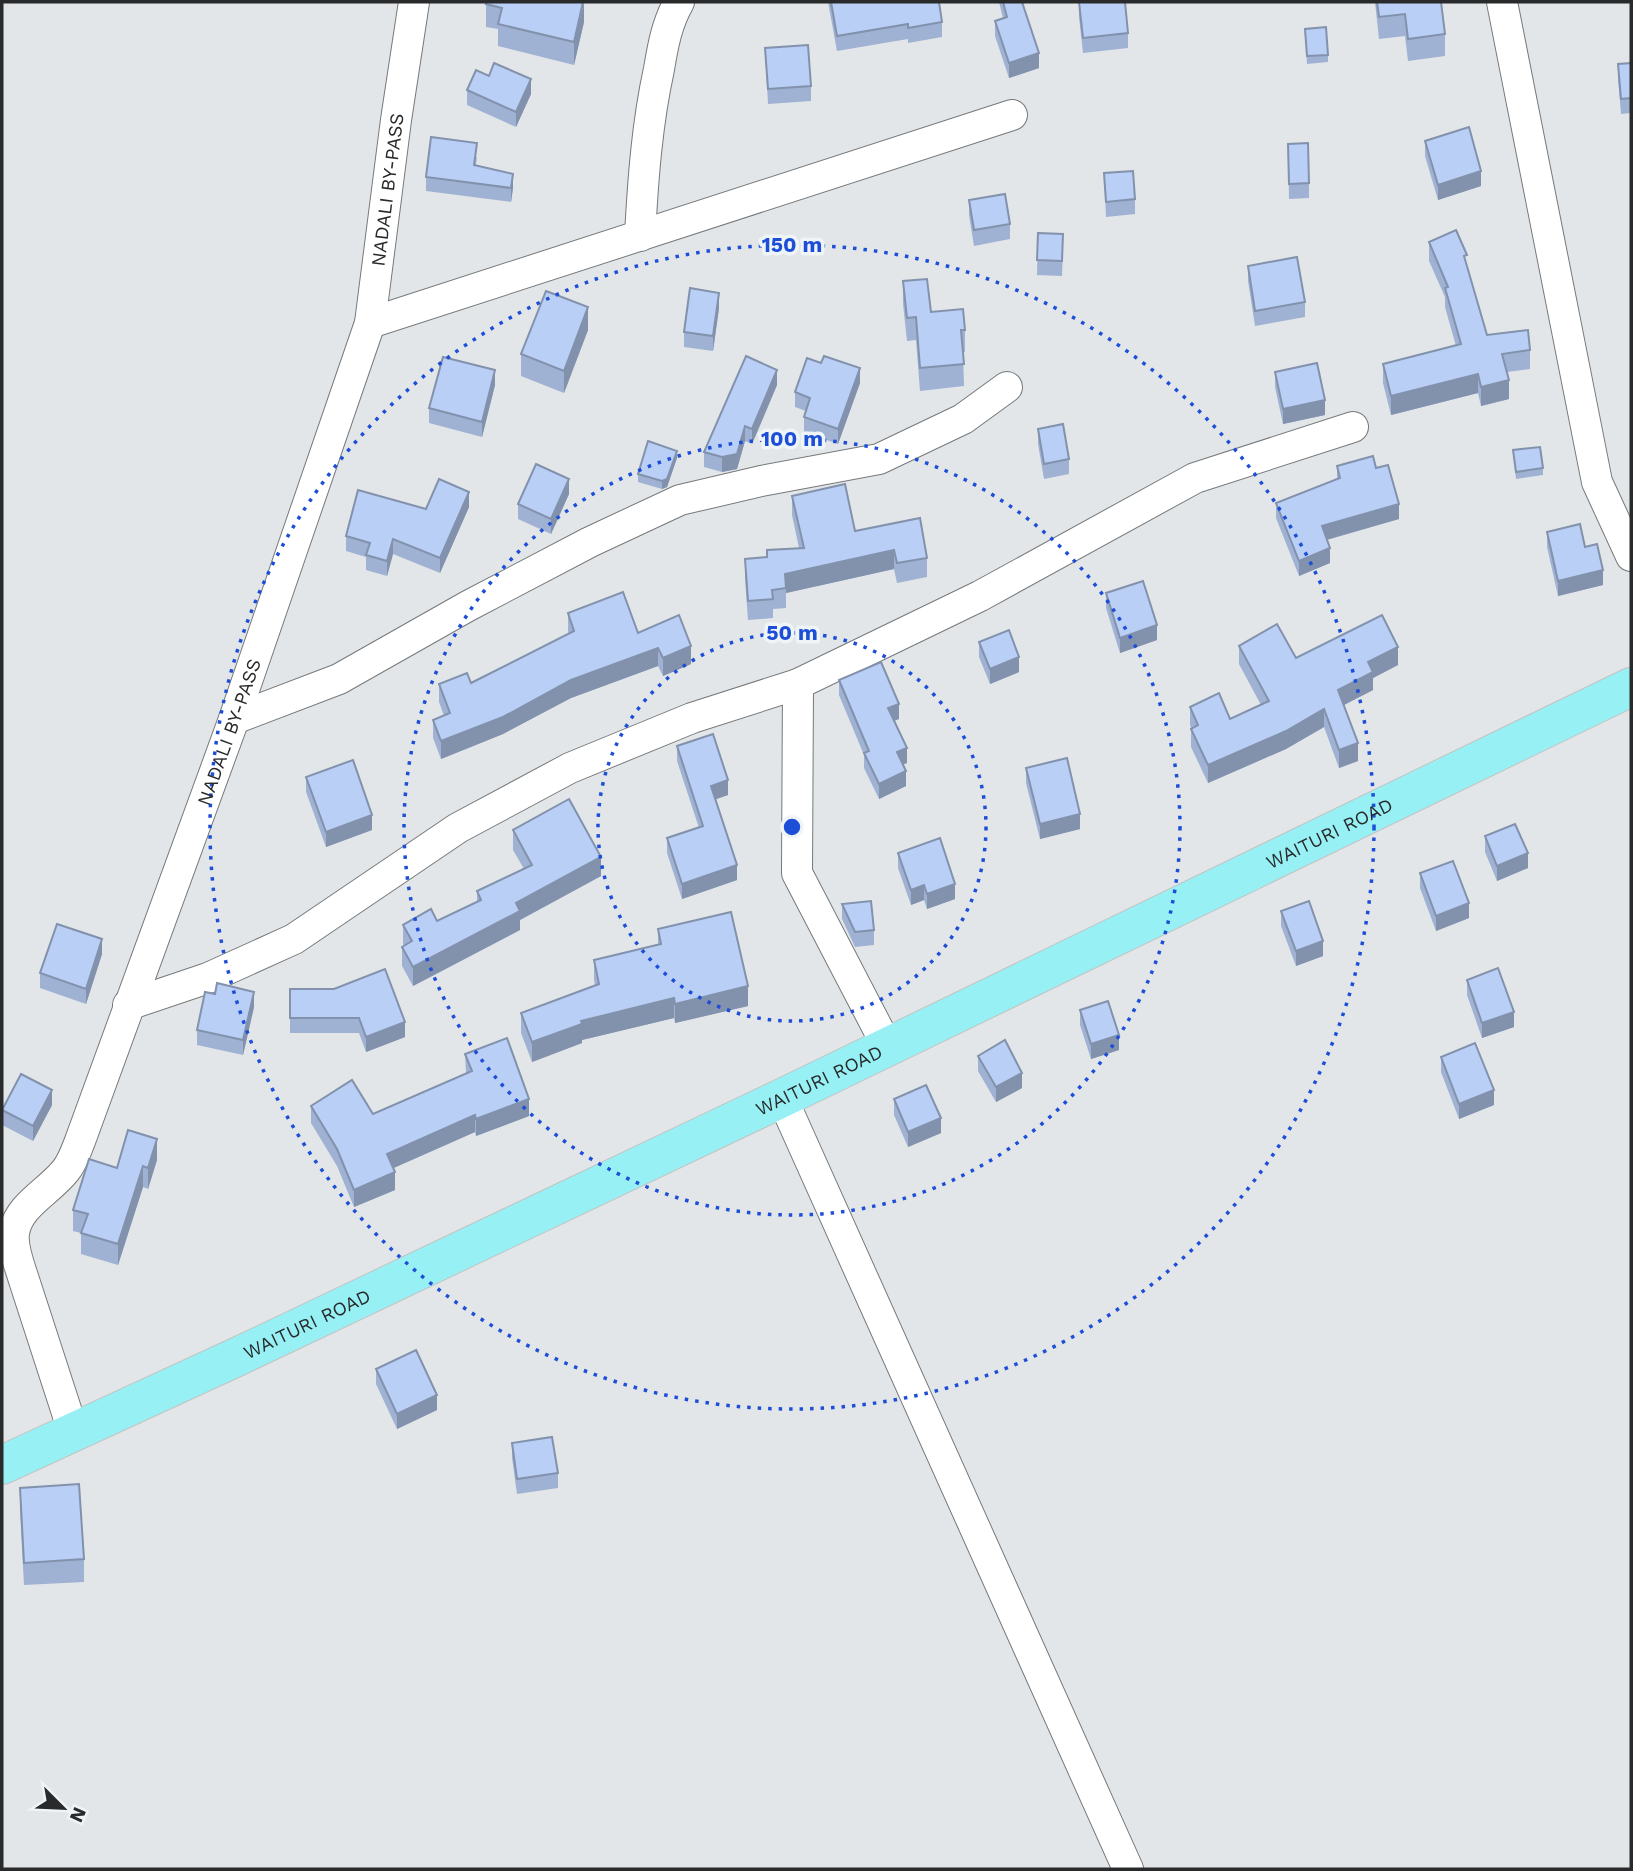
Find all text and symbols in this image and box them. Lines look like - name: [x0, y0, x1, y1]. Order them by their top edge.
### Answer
- street label: NADALI BY-PASS: [366, 112, 409, 268]
- text: 150 m: [762, 232, 822, 257]
- text: 100 m: [761, 426, 823, 451]
- text: 50 m: [766, 620, 818, 645]
- street label: NADALI BY-PASS: [192, 656, 266, 809]
- street label: WAITURI ROAD: [1262, 793, 1397, 874]
- centre of rings: [780, 815, 804, 839]
- street label: WAITURI ROAD: [752, 1040, 886, 1121]
- street label: WAITURI ROAD: [240, 1284, 374, 1364]
- north arrow: [28, 1773, 98, 1843]
- text: N: [65, 1804, 91, 1826]

